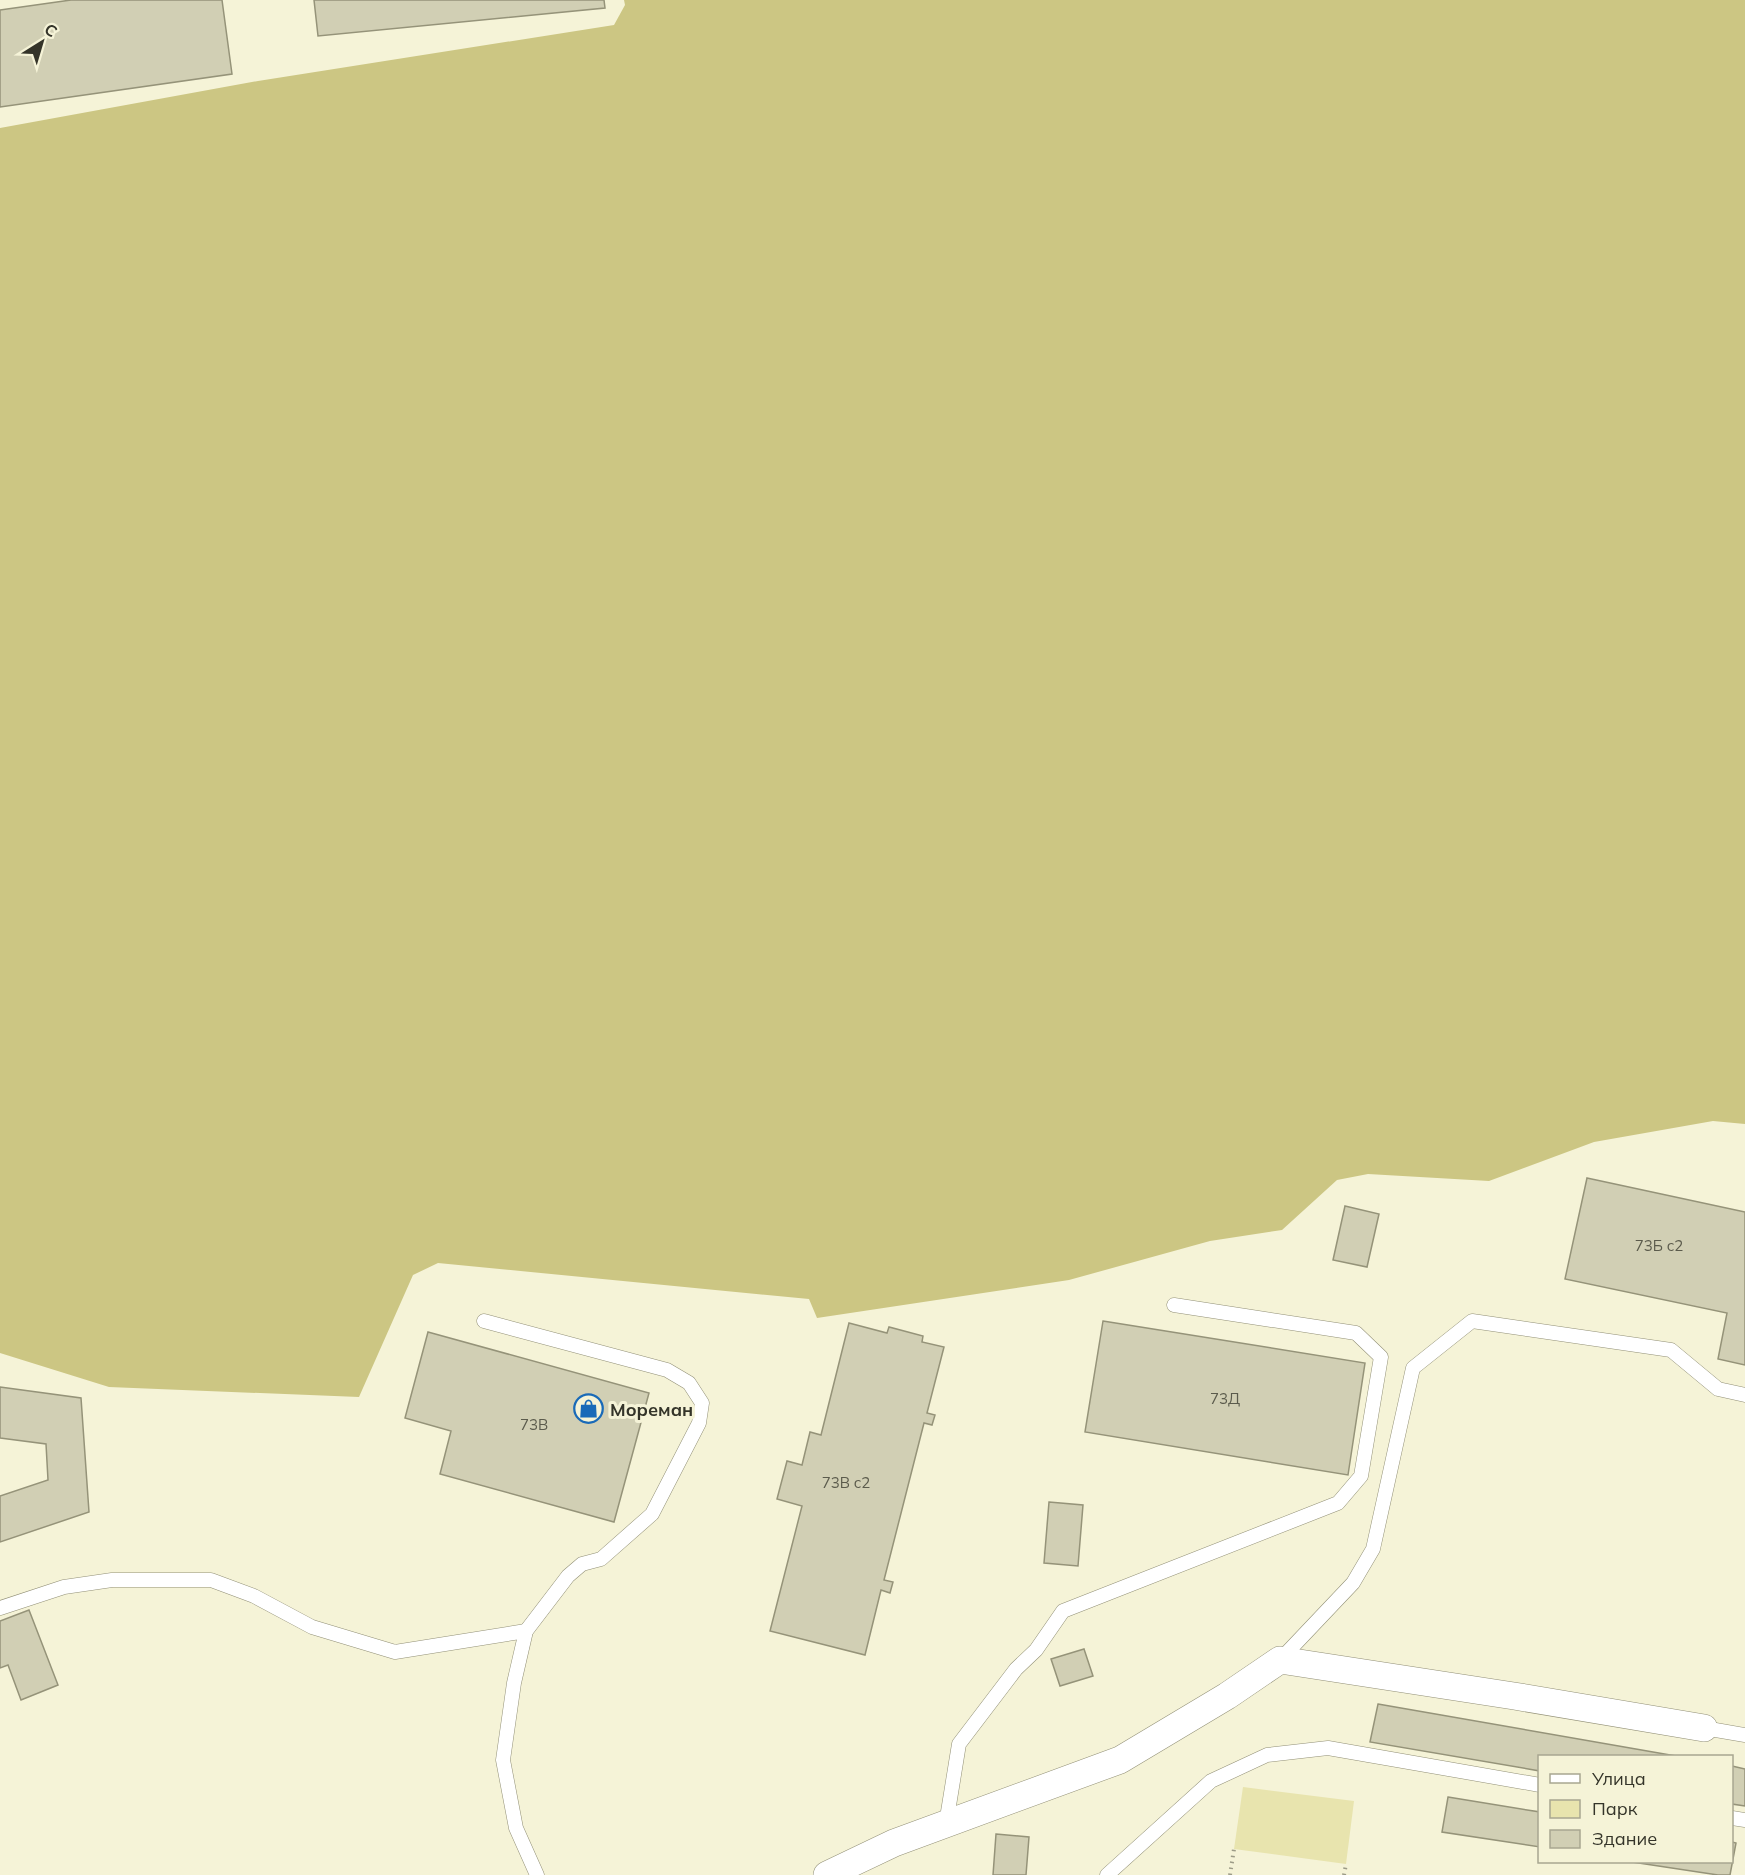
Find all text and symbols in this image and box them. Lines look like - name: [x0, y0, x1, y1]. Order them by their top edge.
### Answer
- north arrow: [12, 12, 72, 72]
- text: С: [41, 19, 61, 41]
- house number: 73Б с2: [1635, 1236, 1683, 1255]
- house number: 73Д: [1210, 1389, 1240, 1408]
- shop icon: Мореман: [573, 1393, 605, 1425]
- place label: Мореман: [610, 1398, 693, 1421]
- house number: 73В: [520, 1415, 548, 1434]
- house number: 73В с2: [822, 1473, 870, 1492]
- legend: [1538, 1755, 1733, 1863]
- text: Улица: [1591, 1767, 1646, 1790]
- text: Парк: [1592, 1797, 1638, 1820]
- text: Здание: [1592, 1827, 1657, 1850]

